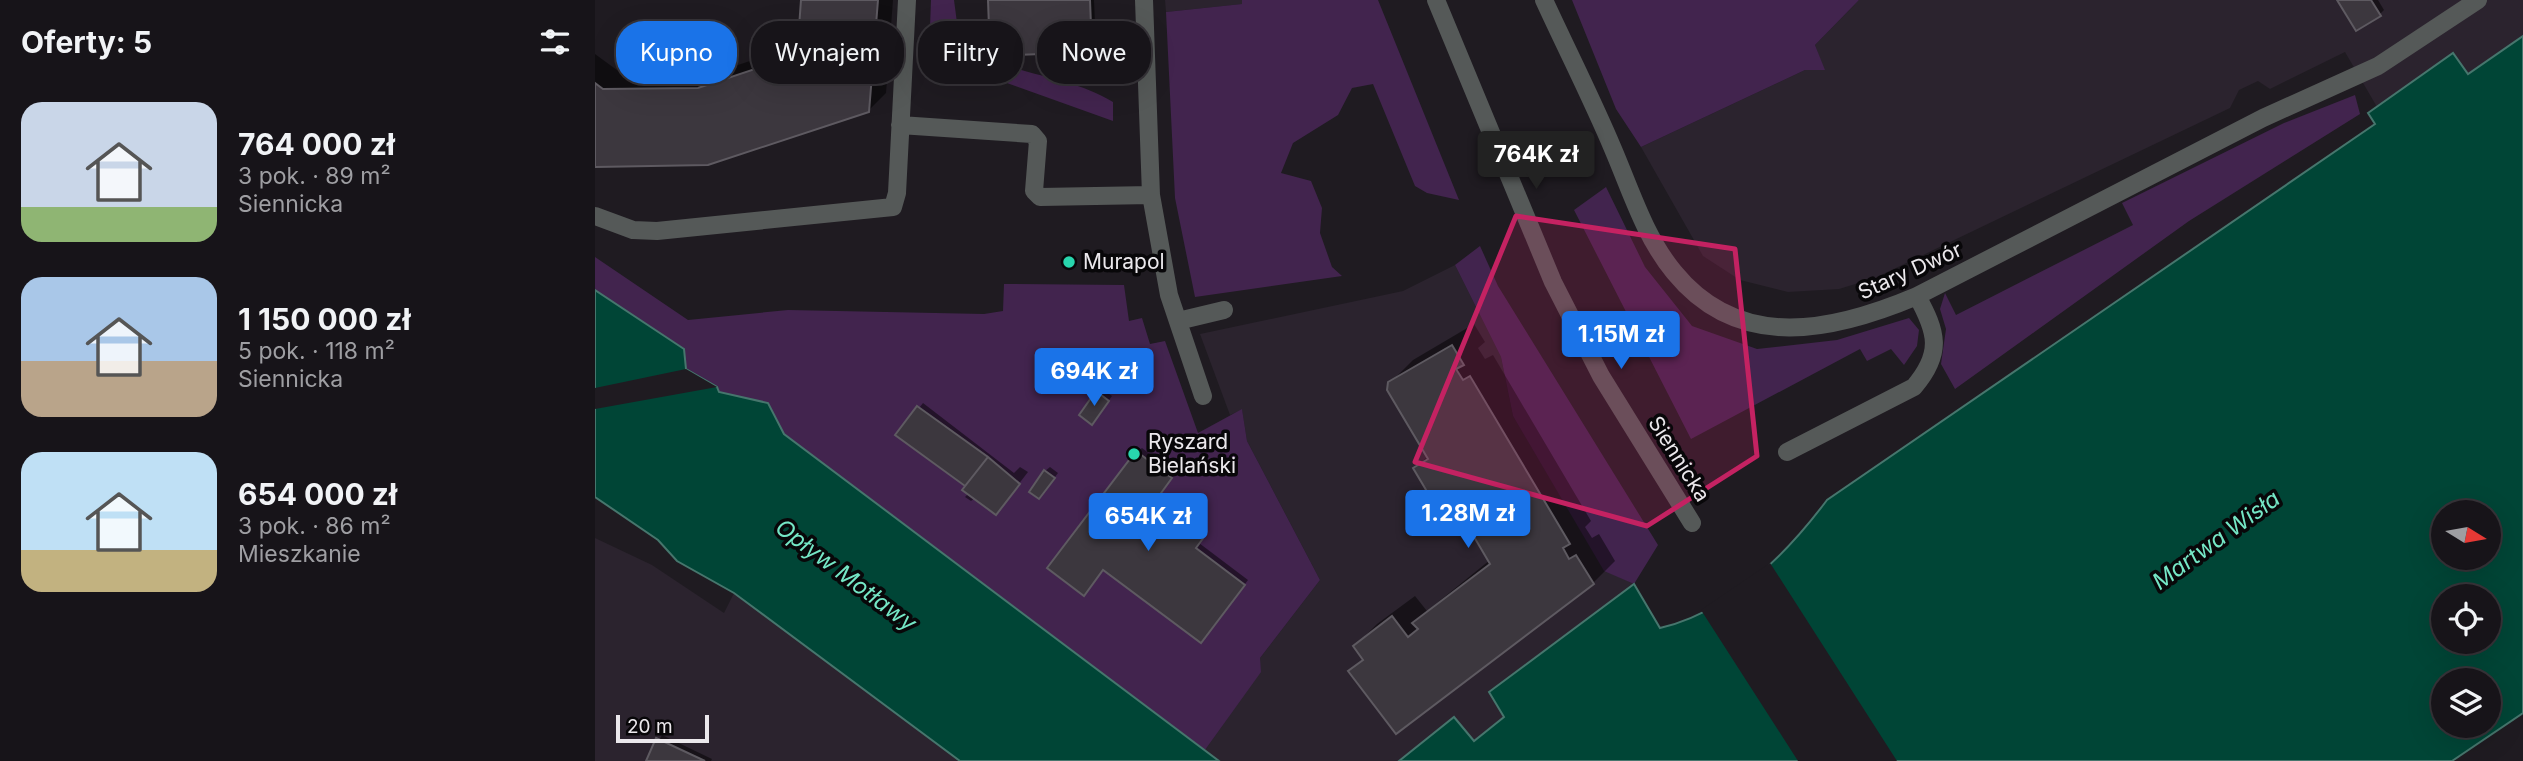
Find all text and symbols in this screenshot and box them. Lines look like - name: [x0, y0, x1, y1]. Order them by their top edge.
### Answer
- chip: Kupno: [616, 21, 737, 84]
- chip: Wynajem: [751, 21, 904, 84]
- chip: Filtry: [918, 21, 1023, 84]
- chip: Nowe: [1037, 21, 1151, 84]
- icon: filters: [536, 23, 574, 61]
- text: Oferty: 5: [21, 24, 152, 60]
- text: 764 000 zł: [238, 126, 395, 162]
- icon: home: [77, 130, 161, 214]
- pin: 764K zł: [1471, 132, 1601, 191]
- text: 764K zł: [1494, 140, 1578, 168]
- text: 3 pok. · 89 m²: [238, 162, 391, 190]
- text: Siennicka: [238, 190, 343, 218]
- street label: Stary Dwór: [1854, 237, 1966, 304]
- place label: Murapol: [1083, 249, 1165, 274]
- marker: Murapol: [1061, 254, 1077, 270]
- text: 1 150 000 zł: [238, 301, 411, 337]
- icon: home: [77, 305, 161, 389]
- pin: 1.15M zł: [1549, 312, 1693, 371]
- text: 1.15M zł: [1578, 320, 1664, 348]
- text: 5 pok. · 118 m²: [238, 337, 395, 365]
- pin: 694K zł: [1029, 348, 1159, 408]
- text: 694K zł: [1051, 357, 1137, 385]
- text: Siennicka: [238, 365, 343, 393]
- street label: Siennicka: [1643, 411, 1715, 506]
- place label: Ryszard Bielański: [1148, 429, 1236, 478]
- marker: Ryszard Bielański: [1126, 446, 1142, 462]
- text: 654 000 zł: [238, 476, 397, 512]
- icon: home: [77, 480, 161, 564]
- water label: Martwa Wisła: [2147, 484, 2285, 596]
- pin: 1.28M zł: [1396, 490, 1540, 550]
- pin: 654K zł: [1083, 494, 1213, 553]
- text: 1.28M zł: [1421, 499, 1515, 527]
- north arrow: [2431, 500, 2501, 570]
- map controls: [2431, 500, 2501, 738]
- text: 654K zł: [1105, 502, 1191, 530]
- text: 3 pok. · 86 m²: [238, 512, 391, 540]
- water label: Opływ Motławy: [770, 513, 923, 638]
- text: Mieszkanie: [238, 540, 361, 568]
- button: locate: [2431, 584, 2501, 654]
- button: layers: [2431, 668, 2501, 738]
- scale bar: [616, 712, 709, 744]
- text: 20 m: [627, 715, 673, 738]

